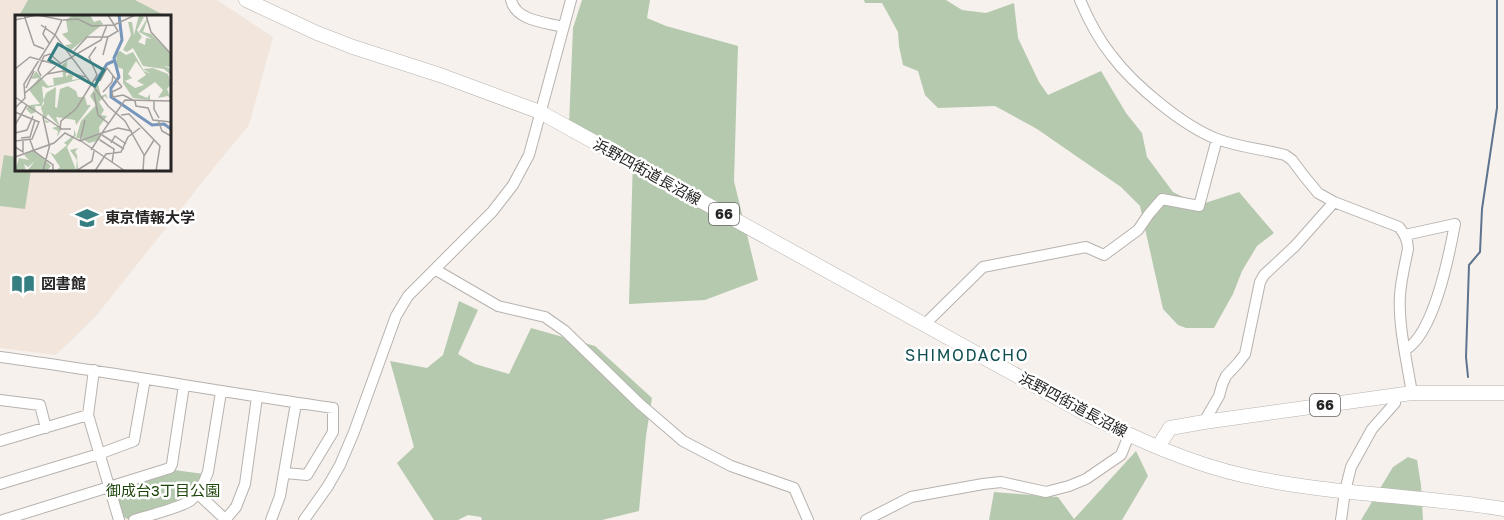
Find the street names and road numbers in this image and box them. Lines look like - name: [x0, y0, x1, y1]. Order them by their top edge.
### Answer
- street label: 浜野四街道長沼線: [591, 134, 704, 208]
- road number: 66: [709, 203, 739, 225]
- street label: 浜野四街道長沼線: [1016, 368, 1131, 440]
- road number: 66: [1310, 394, 1340, 416]

